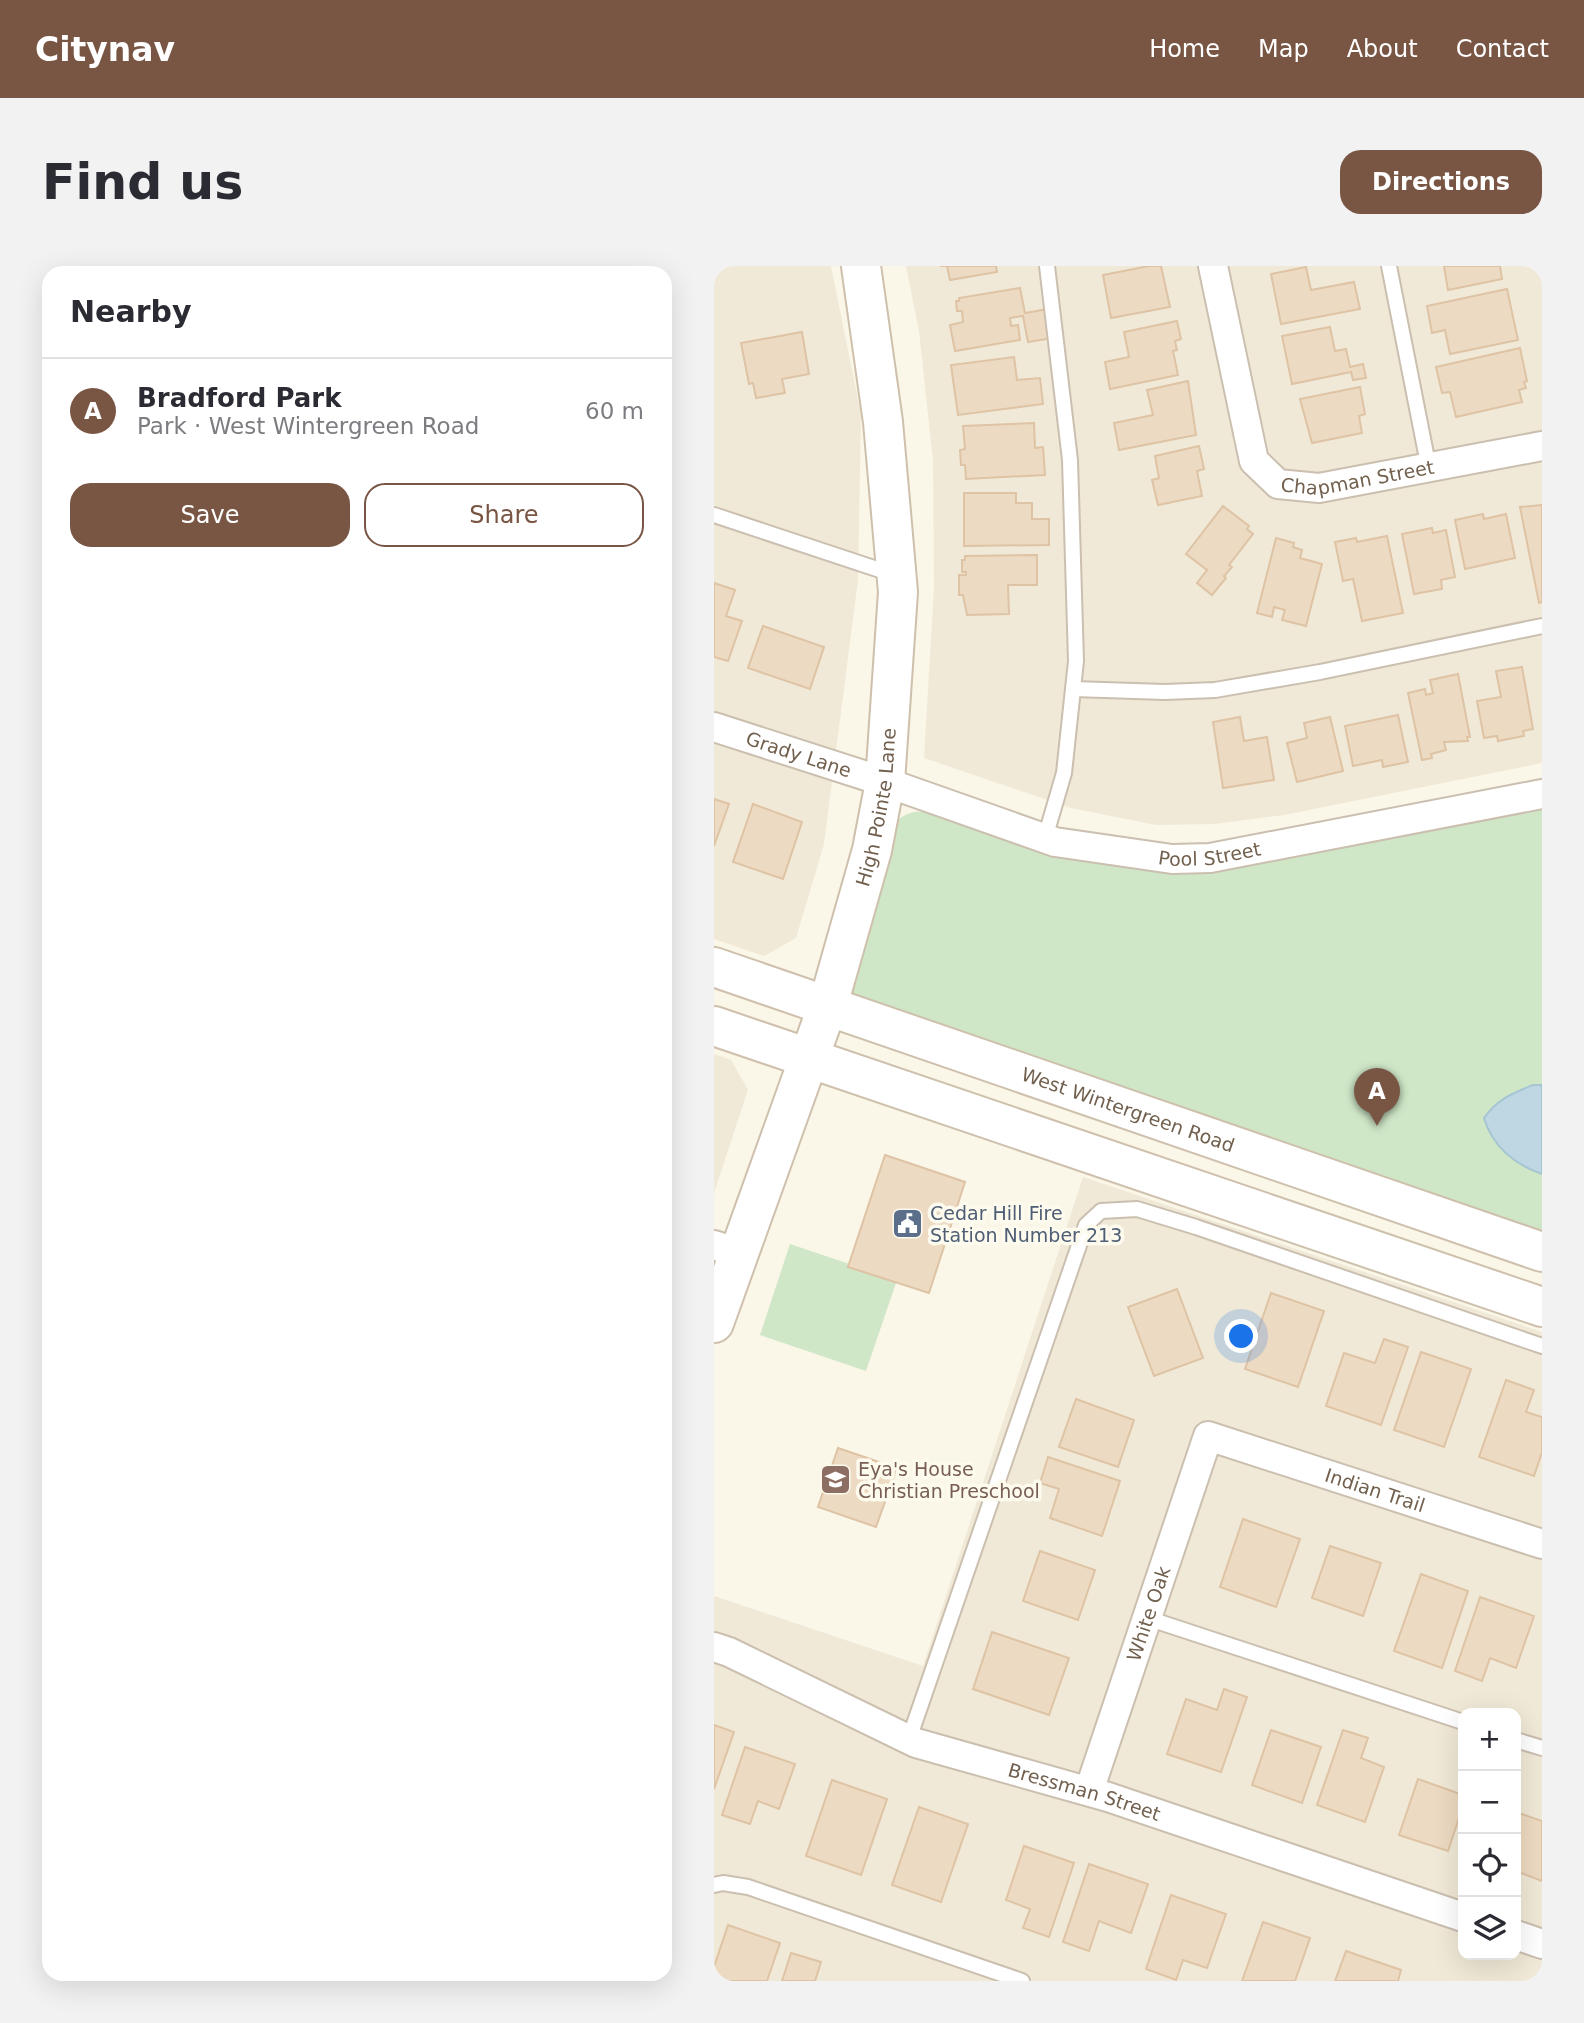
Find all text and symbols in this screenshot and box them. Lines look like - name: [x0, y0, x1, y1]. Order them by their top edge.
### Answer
- text: Citynav: [35, 30, 175, 69]
- text: Home: [1149, 35, 1220, 63]
- text: Map: [1258, 35, 1309, 63]
- text: About: [1347, 35, 1418, 63]
- text: Contact: [1456, 35, 1549, 63]
- button: Directions: [1340, 150, 1542, 214]
- text: Find us: [42, 154, 243, 211]
- text: Nearby: [70, 294, 192, 329]
- text: Bradford Park: [137, 383, 341, 413]
- text: A: [84, 398, 102, 424]
- text: 60 m: [585, 398, 644, 424]
- text: Park · West Wintergreen Road: [137, 413, 479, 439]
- street label: Chapman Street: [1280, 456, 1436, 499]
- button: Save: [70, 483, 350, 547]
- button: Share: [364, 483, 644, 547]
- street label: Grady Lane: [743, 727, 854, 781]
- street label: High Pointe Lane: [851, 727, 900, 889]
- street label: Pool Street: [1157, 837, 1263, 870]
- street label: West Wintergreen Road: [1019, 1063, 1238, 1156]
- pin: A: [1354, 1068, 1400, 1126]
- place label: Cedar Hill Fire Station Number 213: [930, 1202, 1122, 1246]
- public building icon: Cedar Hill Fire Station Number 213: [890, 1207, 924, 1241]
- your location: [1224, 1319, 1258, 1353]
- place label: Eya's House Christian Preschool: [858, 1458, 1040, 1502]
- school or university icon: Eya's House Christian Preschool: [818, 1463, 852, 1497]
- street label: Indian Trail: [1322, 1464, 1428, 1516]
- street label: White Oak: [1122, 1563, 1175, 1664]
- map controls: [1458, 1708, 1521, 1960]
- button: +: [1458, 1708, 1521, 1771]
- street label: Bressman Street: [1006, 1758, 1163, 1825]
- button: −: [1458, 1771, 1521, 1834]
- button: locate: [1458, 1834, 1521, 1897]
- button: layers: [1458, 1897, 1521, 1960]

